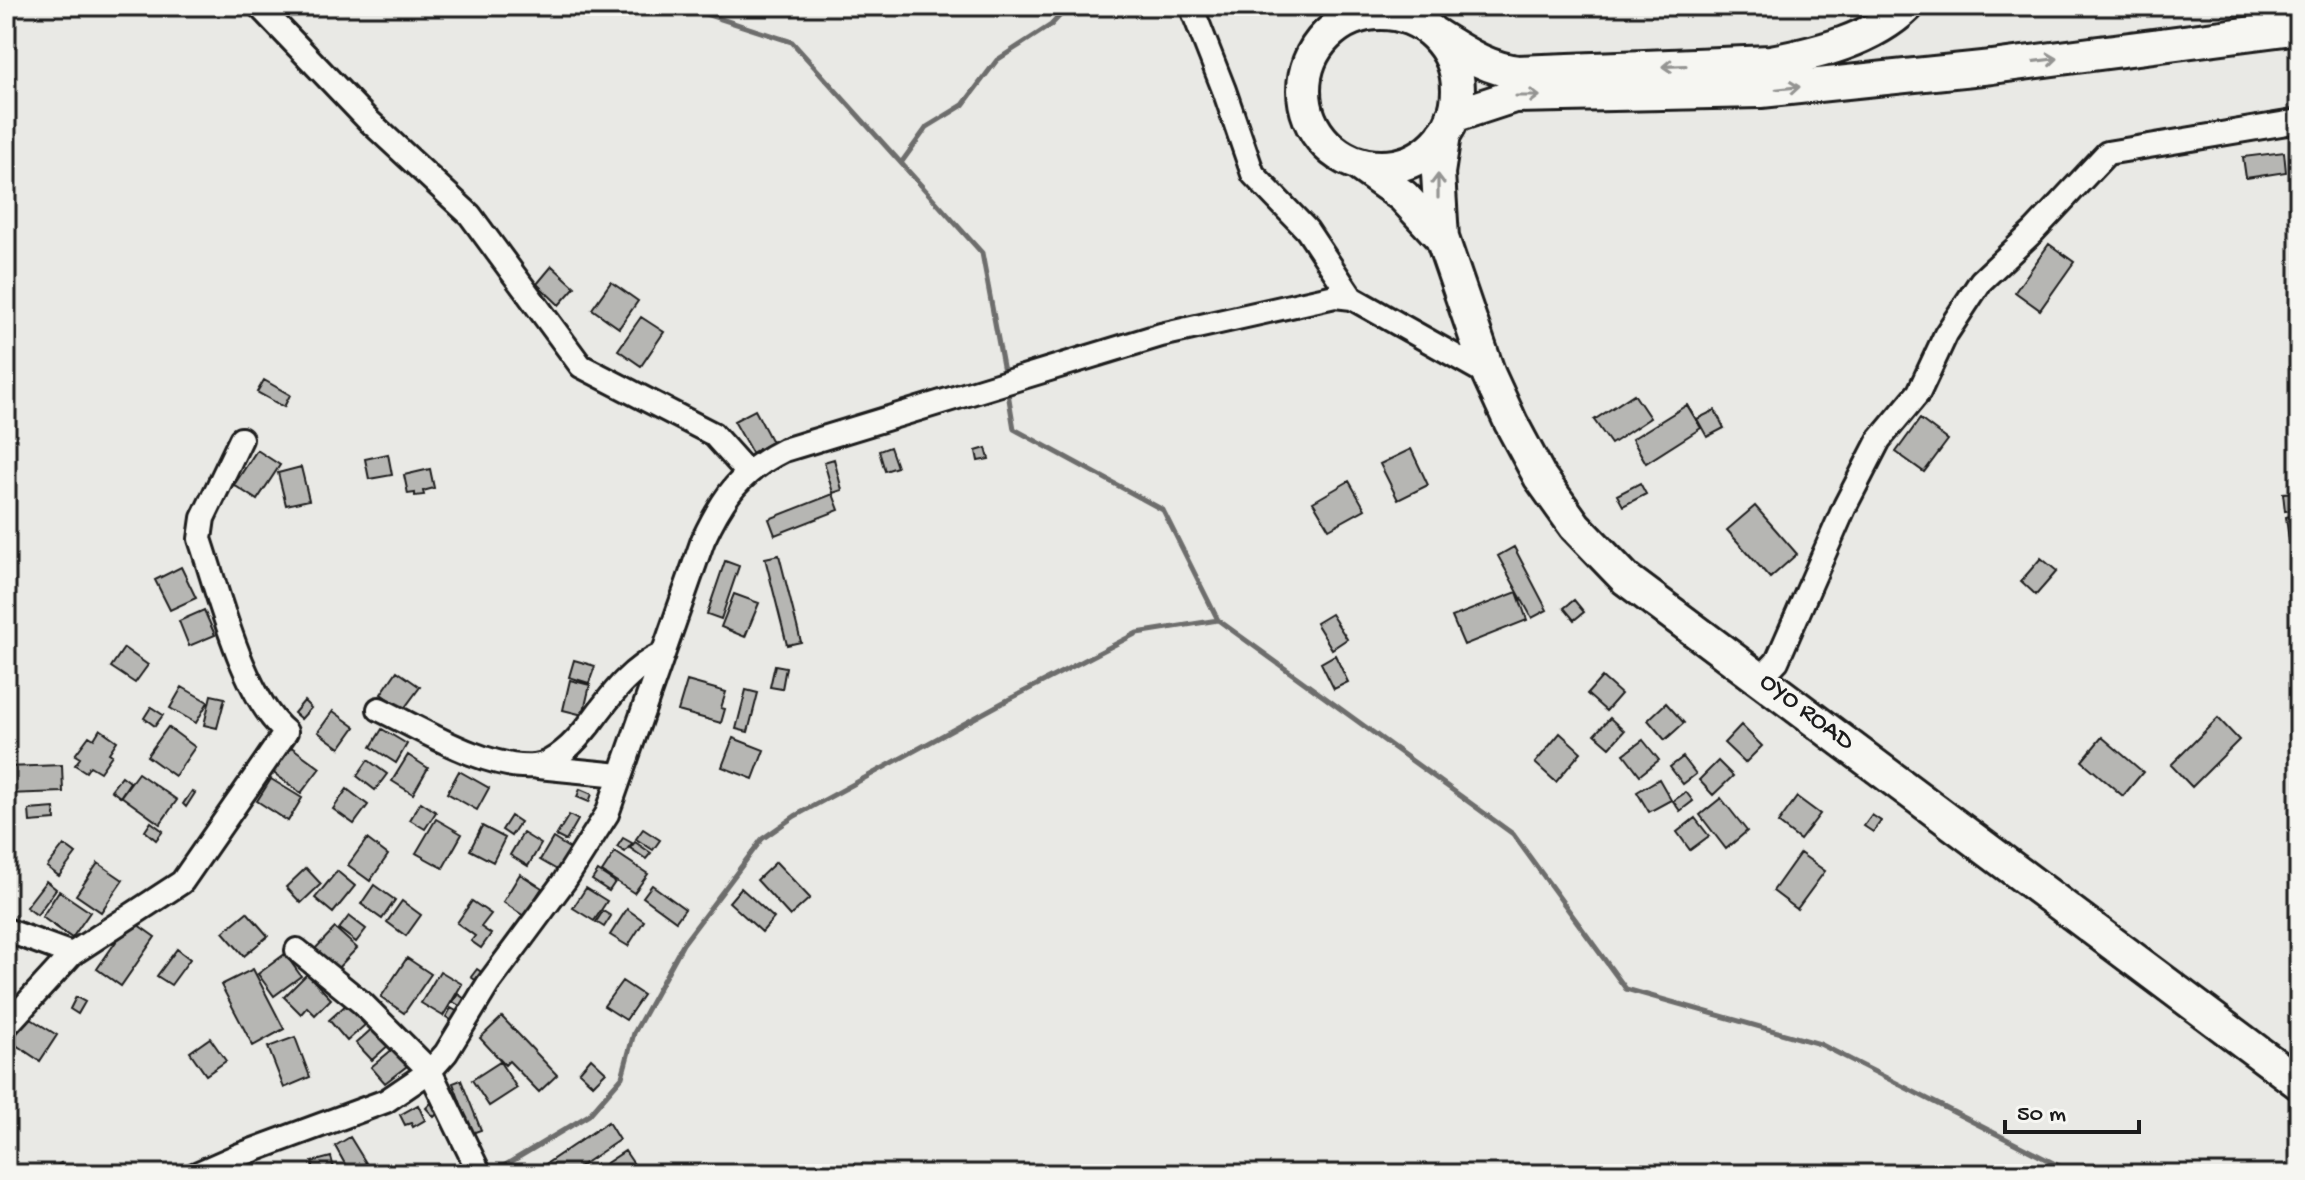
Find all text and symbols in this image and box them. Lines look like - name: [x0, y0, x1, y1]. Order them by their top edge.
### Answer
- one-way arrow: [2032, 52, 2059, 67]
- one-way arrow: [1661, 59, 1688, 74]
- one-way arrow: [1774, 81, 1801, 96]
- one-way arrow: [1514, 88, 1541, 104]
- one-way arrow: [1430, 173, 1446, 200]
- street label: OYO ROAD: [1752, 667, 1860, 759]
- scale bar: [2005, 1084, 2139, 1134]
- text: 50 m: [2017, 1101, 2066, 1130]

